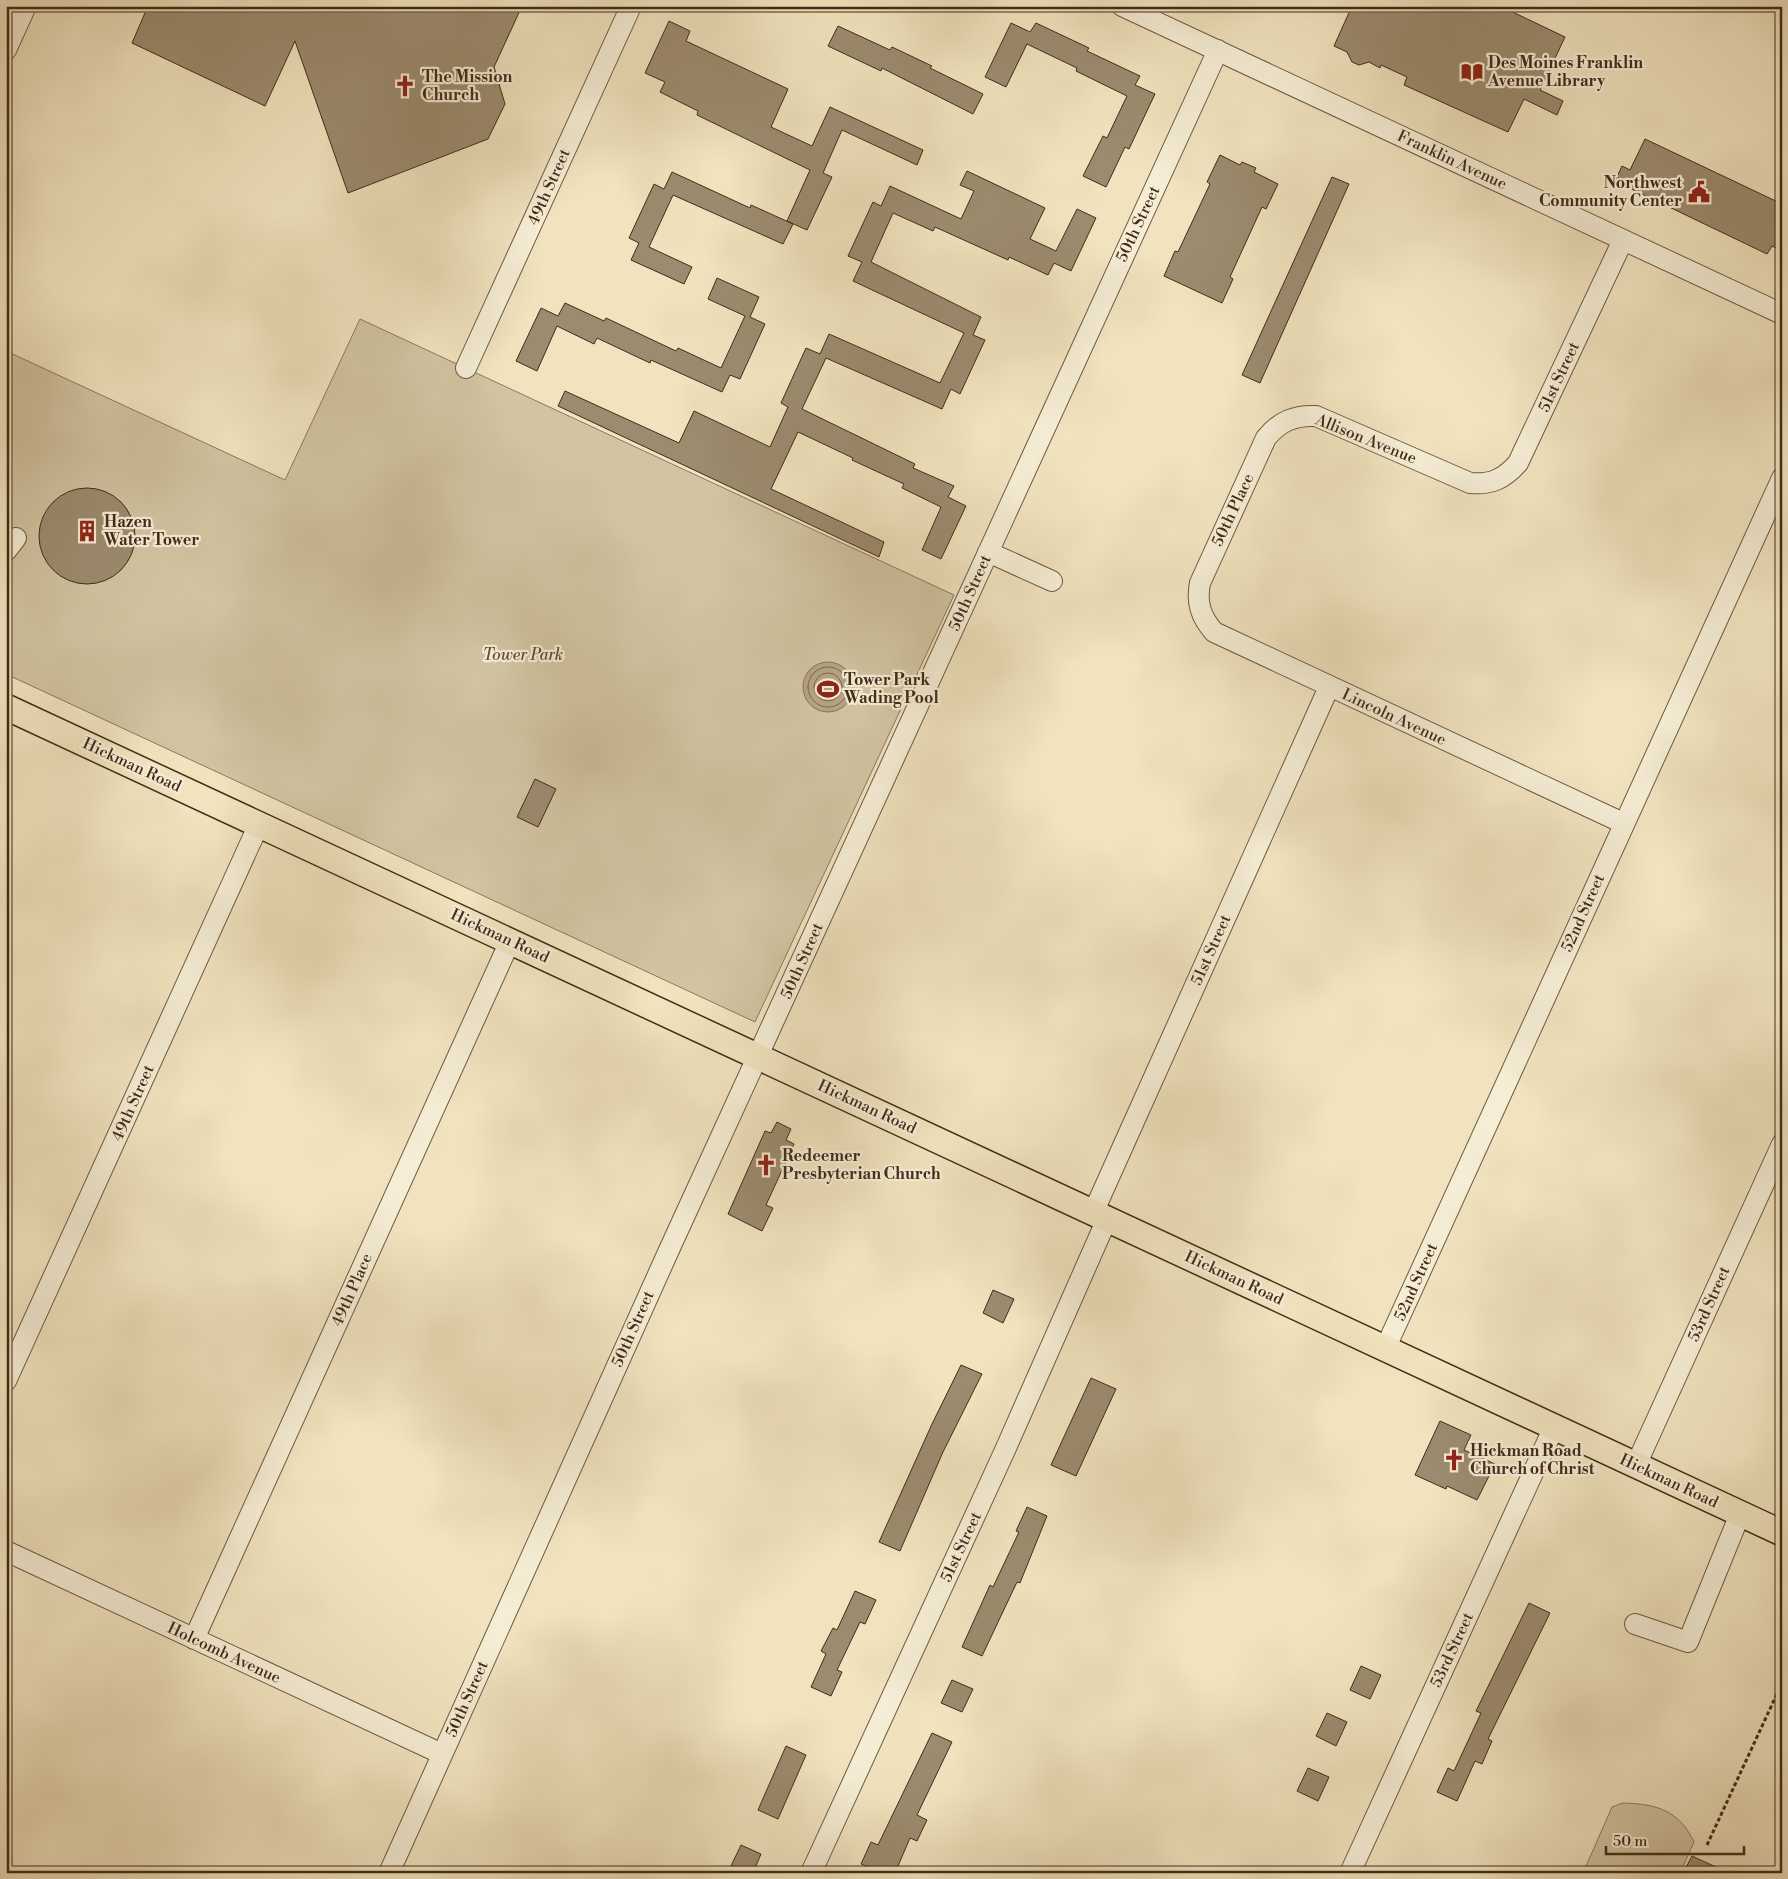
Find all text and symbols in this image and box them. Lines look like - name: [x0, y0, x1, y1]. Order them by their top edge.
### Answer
- place label: Des Moines Franklin Avenue Library: [1487, 53, 1643, 91]
- library icon: Des Moines Franklin Avenue Library: [1459, 59, 1485, 85]
- place label: The Mission Church: [422, 67, 513, 105]
- church icon: The Mission Church: [392, 73, 418, 99]
- street label: Franklin Avenue: [1394, 126, 1510, 194]
- street label: 49th Street: [523, 145, 575, 228]
- place label: Northwest Community Center: [1539, 173, 1682, 211]
- public building icon: Northwest Community Center: [1686, 179, 1712, 205]
- street label: 50th Street: [1112, 183, 1164, 265]
- street label: 51st Street: [1534, 338, 1584, 415]
- street label: Allison Avenue: [1312, 409, 1419, 468]
- street label: 50th Place: [1207, 470, 1259, 550]
- place label: Hazen Water Tower: [103, 512, 199, 550]
- building icon: Hazen Water Tower: [74, 518, 100, 544]
- street label: 50th Street: [944, 551, 996, 634]
- park label: Tower Park: [483, 645, 563, 665]
- place label: Tower Park Wading Pool: [843, 670, 939, 708]
- sports icon: Tower Park Wading Pool: [815, 676, 841, 702]
- street label: Lincoln Avenue: [1339, 684, 1449, 750]
- street label: Hickman Road: [79, 733, 185, 797]
- street label: 52nd Street: [1557, 871, 1609, 955]
- street label: Hickman Road: [447, 904, 553, 968]
- street label: 51st Street: [1187, 911, 1236, 988]
- street label: 50th Street: [776, 919, 828, 1002]
- street label: 49th Street: [107, 1061, 159, 1144]
- street label: Hickman Road: [814, 1075, 920, 1139]
- place label: Redeemer Presbyterian Church: [782, 1146, 941, 1184]
- church icon: Redeemer Presbyterian Church: [753, 1152, 779, 1178]
- street label: 52nd Street: [1390, 1240, 1442, 1324]
- street label: Hickman Road: [1181, 1246, 1287, 1310]
- street label: 49th Place: [327, 1250, 377, 1330]
- street label: 53rd Street: [1684, 1263, 1735, 1345]
- street label: 50th Street: [607, 1287, 659, 1370]
- place label: Hickman Road Church of Christ: [1470, 1441, 1595, 1479]
- church icon: Hickman Road Church of Christ: [1441, 1447, 1467, 1473]
- street label: Hickman Road: [1616, 1449, 1722, 1513]
- street label: 51st Street: [936, 1508, 986, 1585]
- street label: 53rd Street: [1426, 1609, 1478, 1691]
- street label: Holcomb Avenue: [164, 1618, 284, 1688]
- street label: 50th Street: [441, 1657, 493, 1740]
- scale bar: [1606, 1824, 1743, 1856]
- text: 50 m: [1613, 1832, 1647, 1851]

